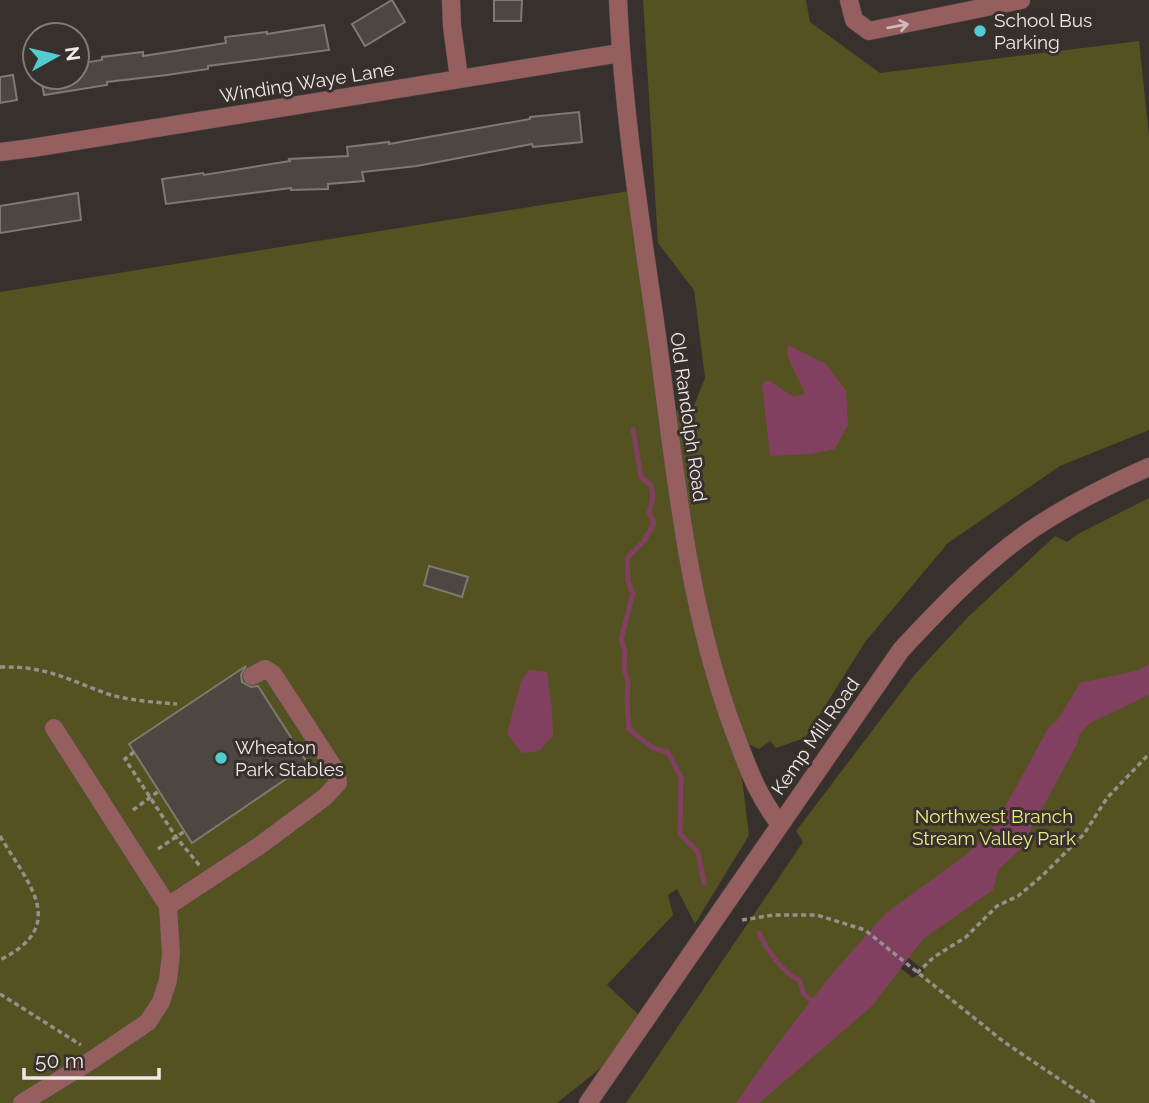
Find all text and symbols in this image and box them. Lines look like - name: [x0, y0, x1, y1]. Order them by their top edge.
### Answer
- place label: School Bus Parking: [994, 9, 1092, 53]
- one-way arrow: [886, 19, 909, 32]
- north arrow: [21, 21, 91, 91]
- marker: School Bus Parking: [972, 23, 988, 39]
- text: N: [61, 45, 85, 62]
- street label: Winding Waye Lane: [218, 57, 396, 107]
- street label: Old Randolph Road: [666, 331, 712, 503]
- street label: Kemp Mill Road: [766, 673, 864, 799]
- place label: Wheaton Park Stables: [235, 736, 344, 780]
- marker: Wheaton Park Stables: [213, 750, 229, 766]
- park label: Northwest Branch Stream Valley Park: [912, 805, 1076, 849]
- scale bar: [24, 1036, 159, 1080]
- text: 50 m: [35, 1048, 84, 1073]

